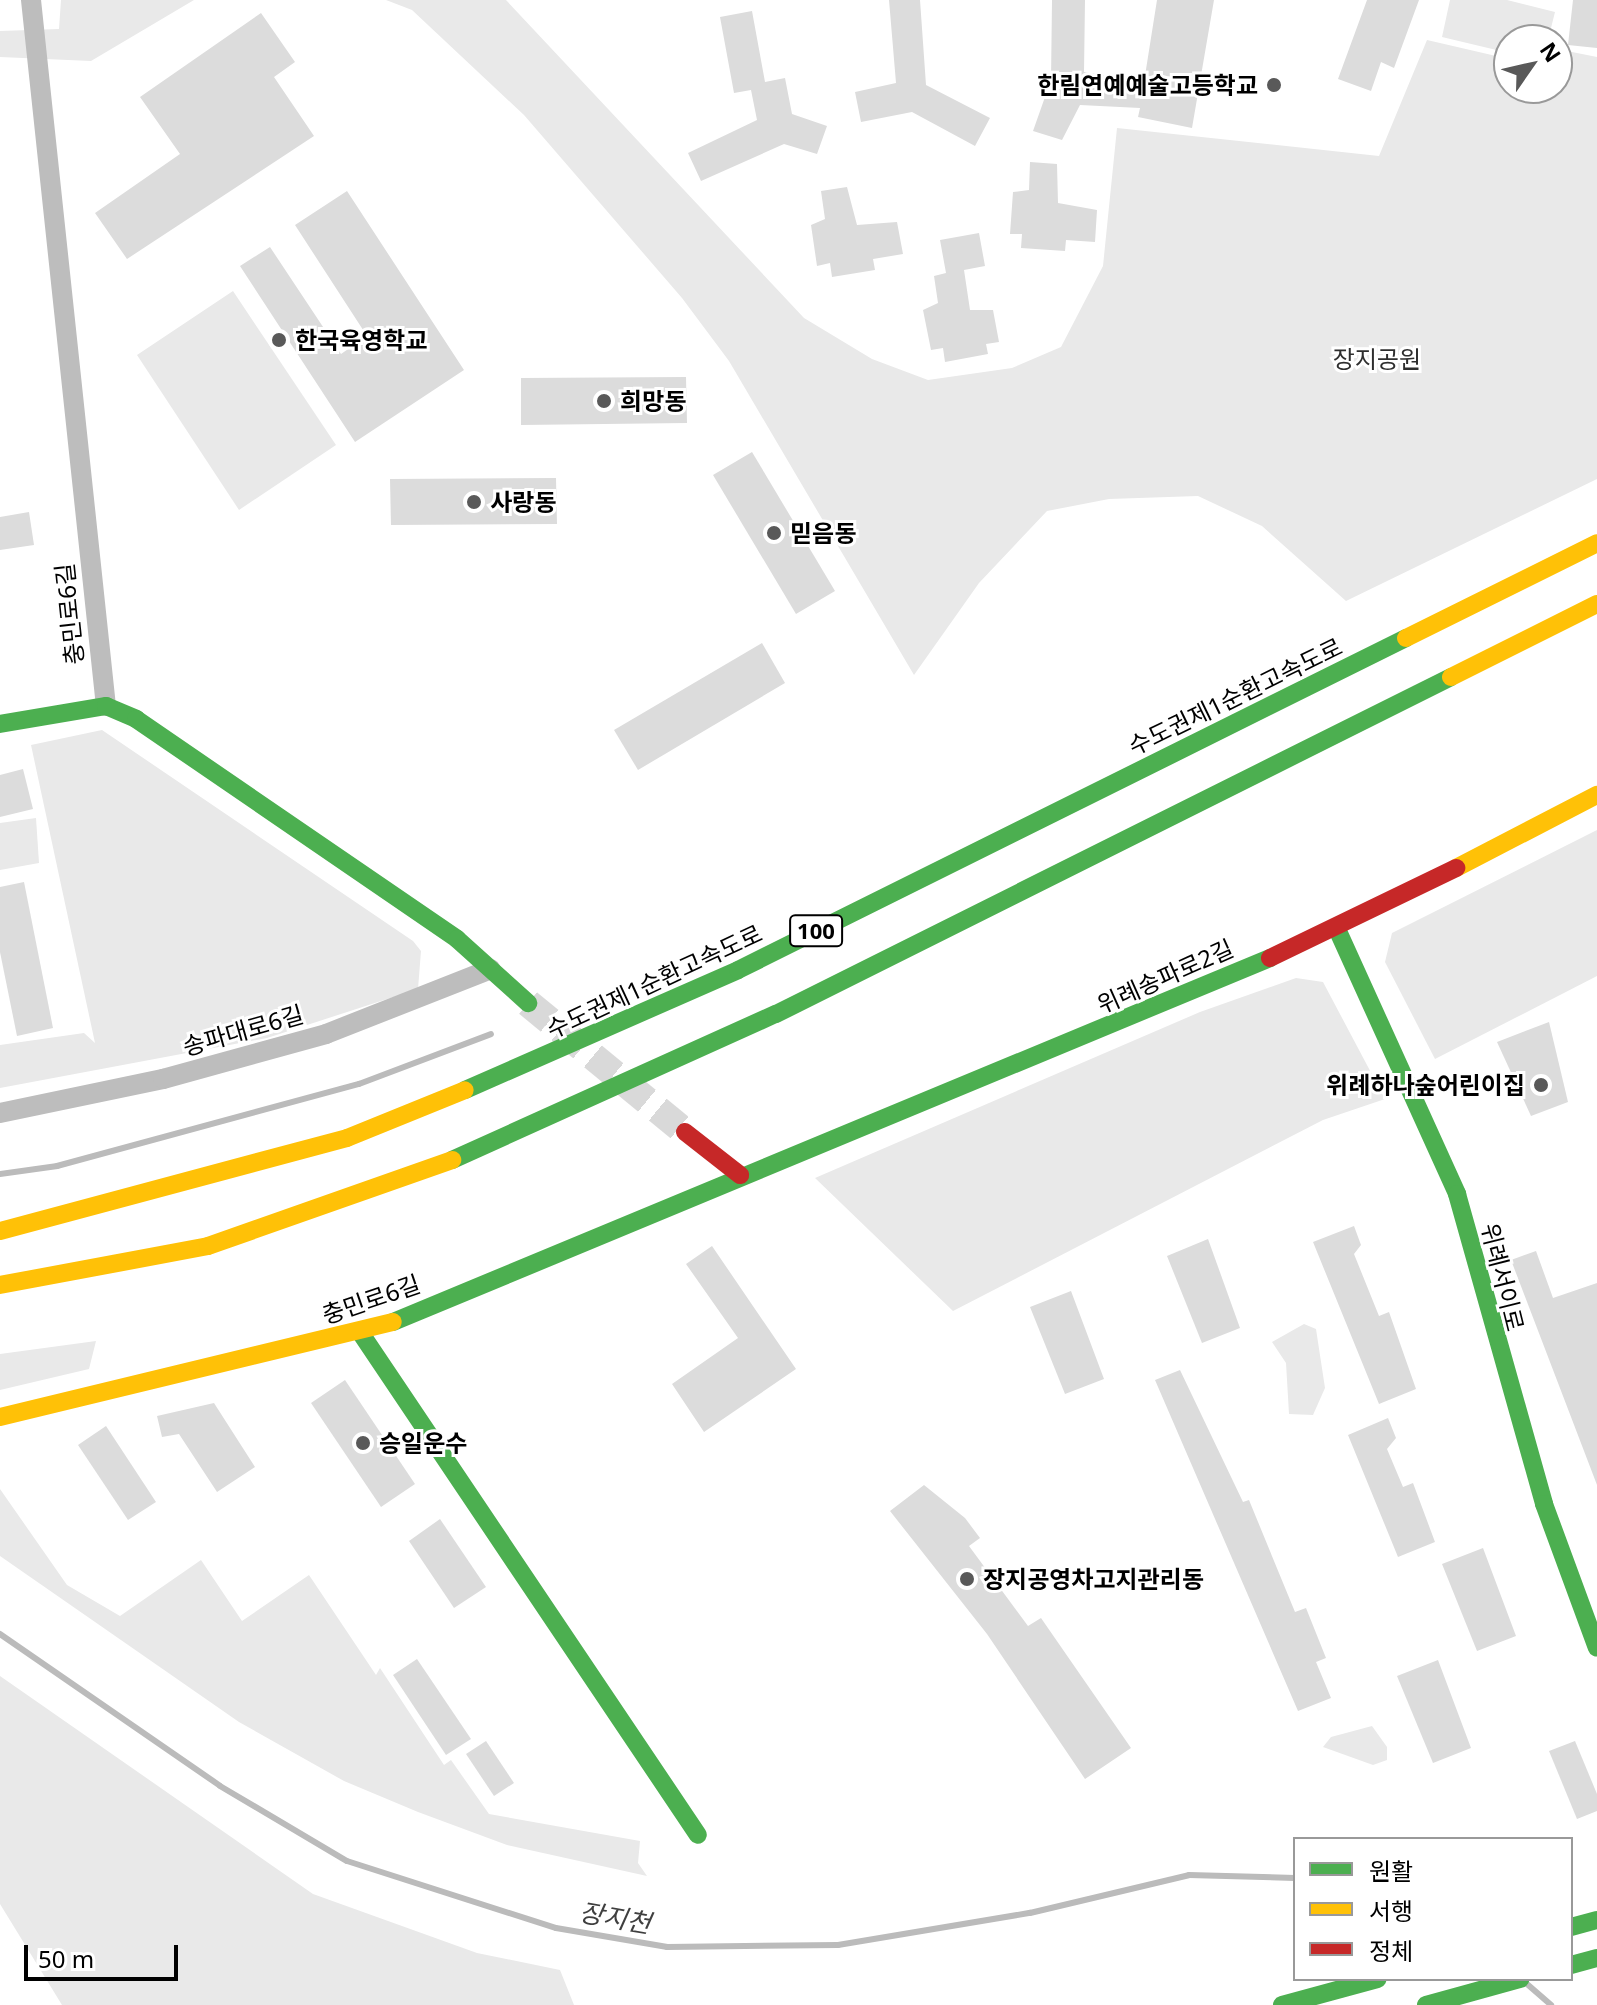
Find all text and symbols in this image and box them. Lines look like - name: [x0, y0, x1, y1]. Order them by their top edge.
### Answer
- north arrow: [1493, 24, 1573, 104]
- text: N: [1534, 36, 1569, 67]
- place label: 한림연예예술고등학교: [1037, 71, 1258, 99]
- marker: 한림연예예술고등학교: [1265, 76, 1283, 94]
- place label: 한국육영학교: [295, 326, 427, 354]
- marker: 한국육영학교: [270, 331, 288, 349]
- park label: 장지공원: [1333, 345, 1421, 373]
- place label: 희망동: [620, 387, 686, 415]
- marker: 희망동: [595, 392, 613, 410]
- place label: 사랑동: [490, 488, 556, 516]
- marker: 사랑동: [465, 493, 483, 511]
- place label: 믿음동: [790, 519, 856, 547]
- marker: 믿음동: [765, 524, 783, 542]
- street label: 충민로6길: [49, 562, 89, 666]
- street label: 수도권제1순환고속도로: [1123, 632, 1347, 760]
- road number: 100: [788, 913, 844, 949]
- street label: 수도권제1순환고속도로: [542, 918, 766, 1044]
- street label: 위례송파로2길: [1092, 933, 1238, 1019]
- street label: 송파대로6길: [179, 999, 307, 1061]
- place label: 위례하나숲어린이집: [1326, 1071, 1525, 1099]
- marker: 위례하나숲어린이집: [1532, 1076, 1550, 1094]
- street label: 위례서이로: [1476, 1220, 1530, 1334]
- street label: 충민로6길: [318, 1269, 424, 1329]
- place label: 승일운수: [379, 1429, 467, 1457]
- marker: 승일운수: [354, 1434, 372, 1452]
- place label: 장지공영차고지관리동: [983, 1565, 1204, 1593]
- marker: 장지공영차고지관리동: [958, 1570, 976, 1588]
- legend: [1293, 1837, 1573, 1981]
- text: 원활: [1369, 1854, 1413, 1887]
- text: 서행: [1369, 1894, 1413, 1927]
- water label: 장지천: [577, 1896, 653, 1940]
- scale bar: [28, 1929, 182, 1979]
- text: 정체: [1369, 1934, 1413, 1967]
- text: 50 m: [38, 1942, 94, 1975]

